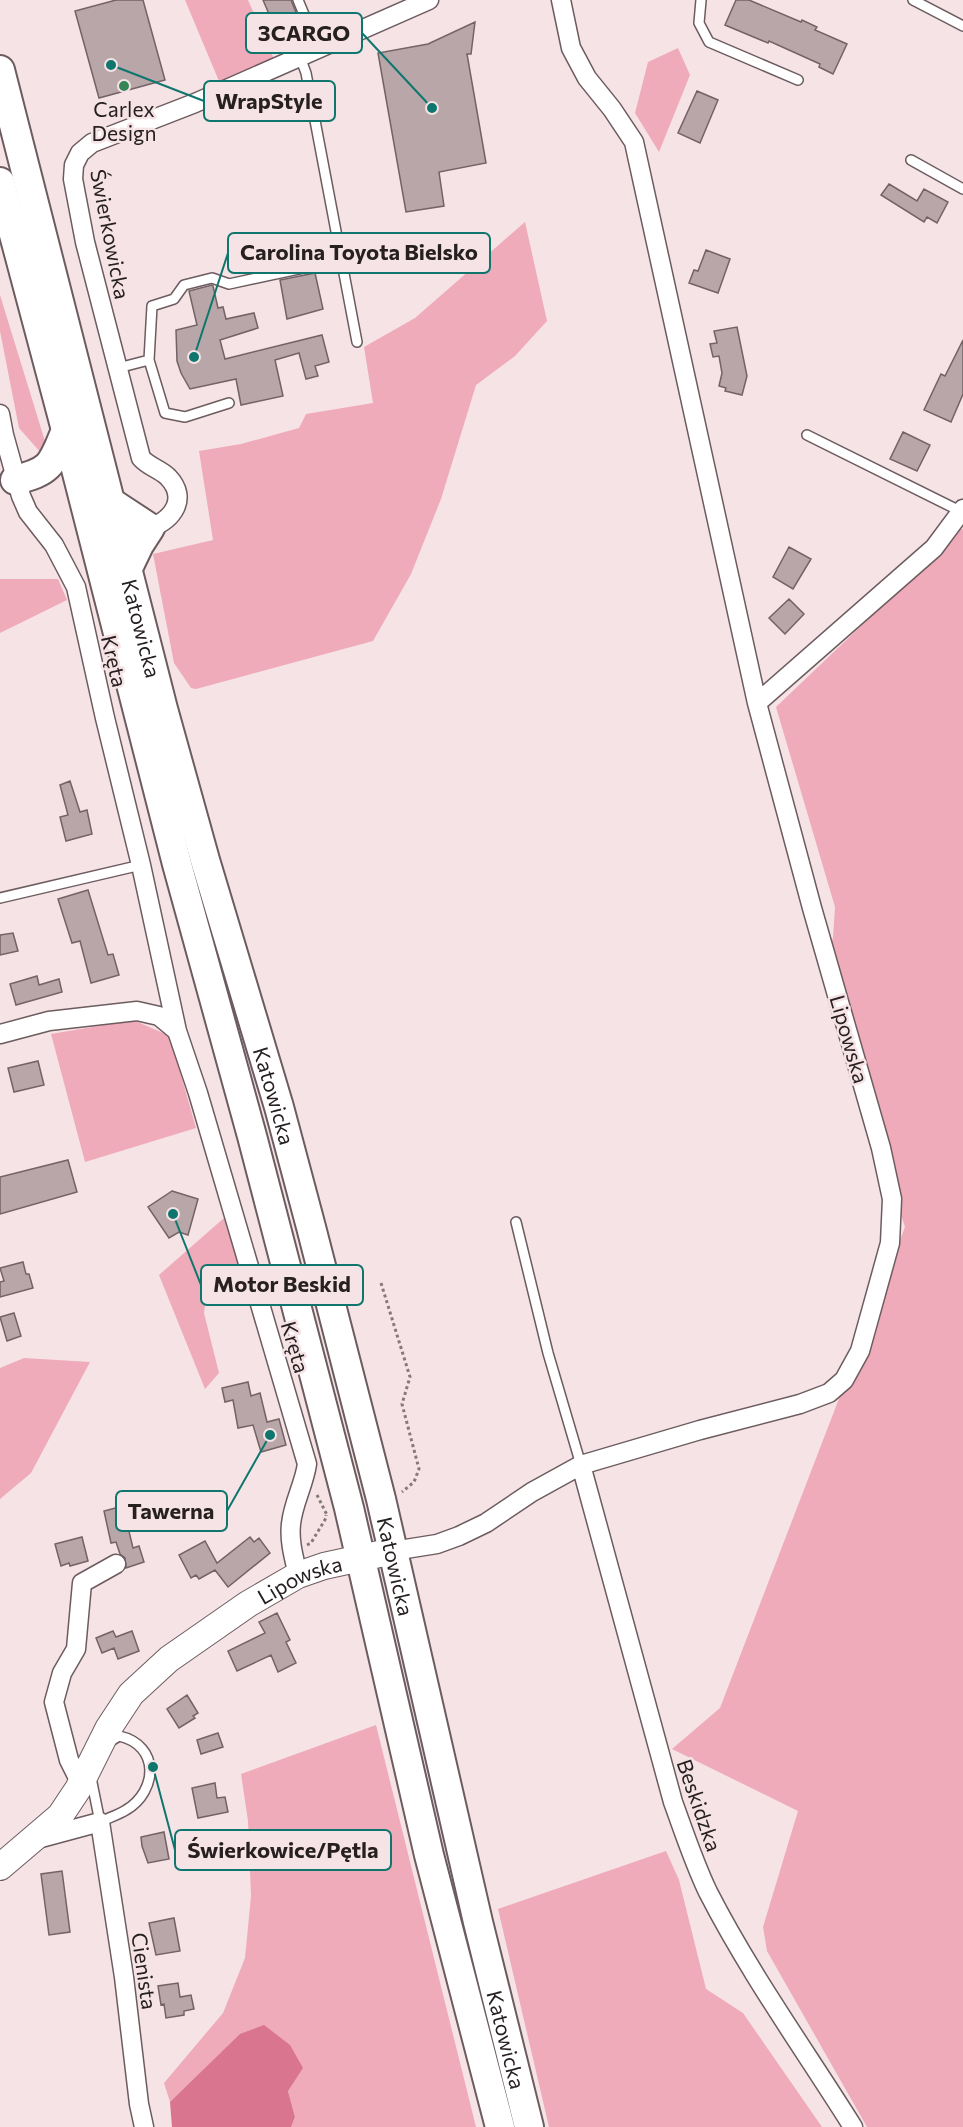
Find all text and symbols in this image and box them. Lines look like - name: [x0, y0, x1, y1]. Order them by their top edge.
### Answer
- callout: 3CARGO: [246, 13, 362, 53]
- text: 3CARGO: [258, 19, 350, 46]
- marker: Carlex Design: [117, 79, 131, 93]
- callout: WrapStyle: [204, 81, 335, 121]
- text: WrapStyle: [215, 87, 323, 114]
- place label: Carlex Design: [92, 96, 156, 145]
- street label: Świerkowicka: [86, 167, 136, 301]
- callout: Carolina Toyota Bielsko: [228, 233, 490, 273]
- text: Carolina Toyota Bielsko: [240, 238, 478, 265]
- street label: Katowicka: [118, 576, 167, 680]
- street label: Kręta: [97, 633, 133, 689]
- street label: Lipowska: [825, 992, 875, 1086]
- street label: Katowicka: [249, 1044, 301, 1147]
- callout: Motor Beskid: [201, 1265, 363, 1305]
- text: Motor Beskid: [213, 1270, 351, 1297]
- street label: Kręta: [277, 1318, 315, 1376]
- callout: Tawerna: [116, 1491, 227, 1531]
- text: Tawerna: [128, 1497, 214, 1524]
- street label: Katowicka: [373, 1514, 420, 1618]
- street label: Lipowska: [253, 1550, 344, 1609]
- street label: Beskidzka: [673, 1756, 727, 1854]
- callout: Świerkowice/Pętla: [175, 1830, 391, 1870]
- text: Świerkowice/Pętla: [187, 1836, 379, 1863]
- street label: Cienista: [127, 1931, 163, 2011]
- street label: Katowicka: [483, 1987, 531, 2091]

